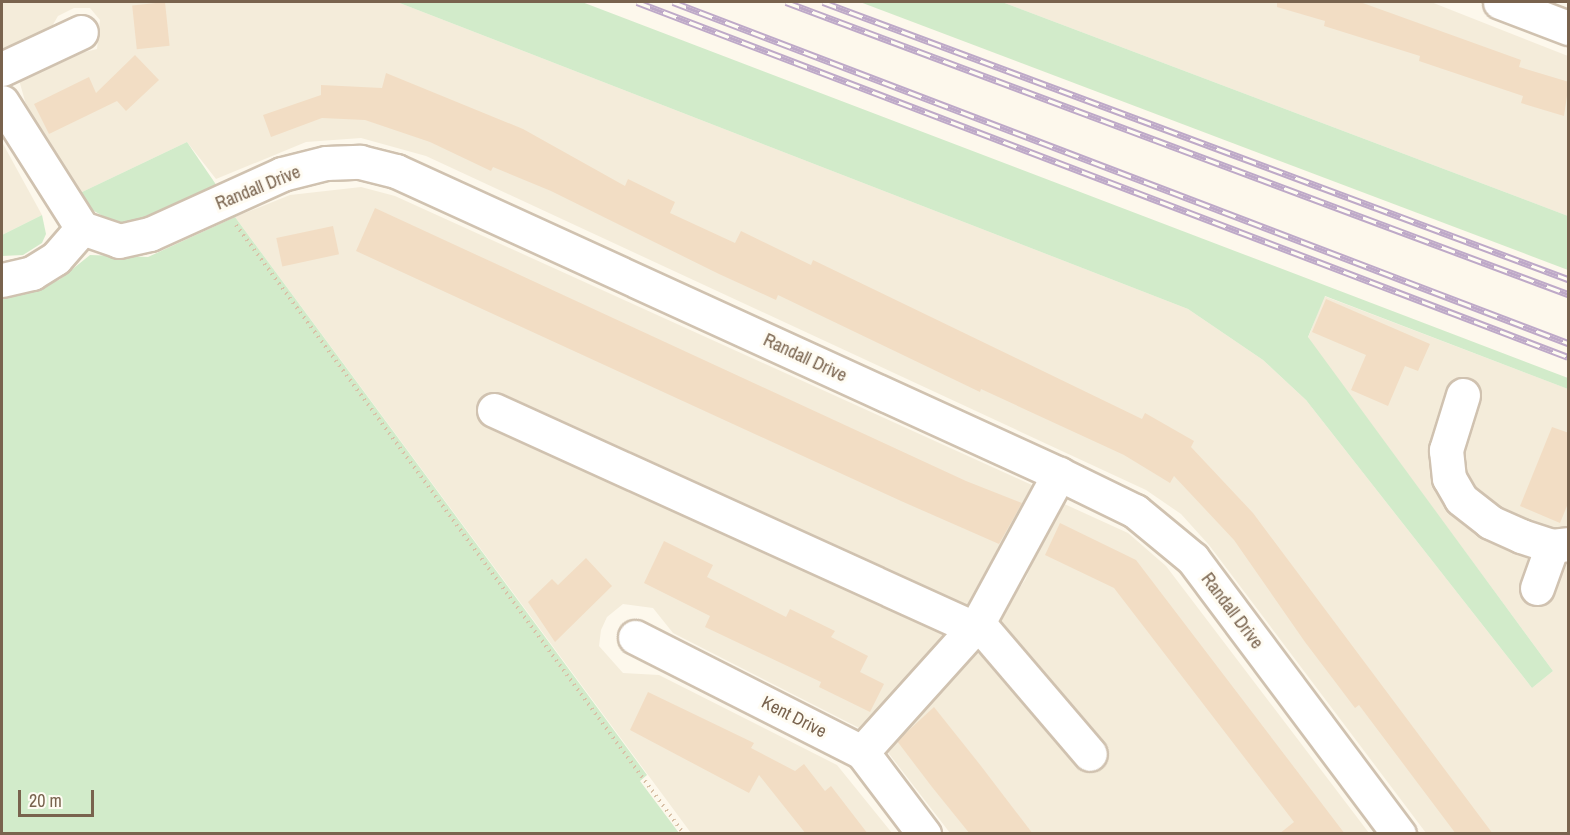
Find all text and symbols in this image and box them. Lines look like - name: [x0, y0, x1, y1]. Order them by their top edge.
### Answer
- street label: Randall Drive: [213, 161, 303, 215]
- street label: Randall Drive: [760, 329, 850, 387]
- street label: Randall Drive: [1196, 569, 1268, 653]
- street label: Kent Drive: [758, 692, 830, 742]
- scale bar: [21, 778, 98, 816]
- text: 20 m: [29, 788, 62, 813]

